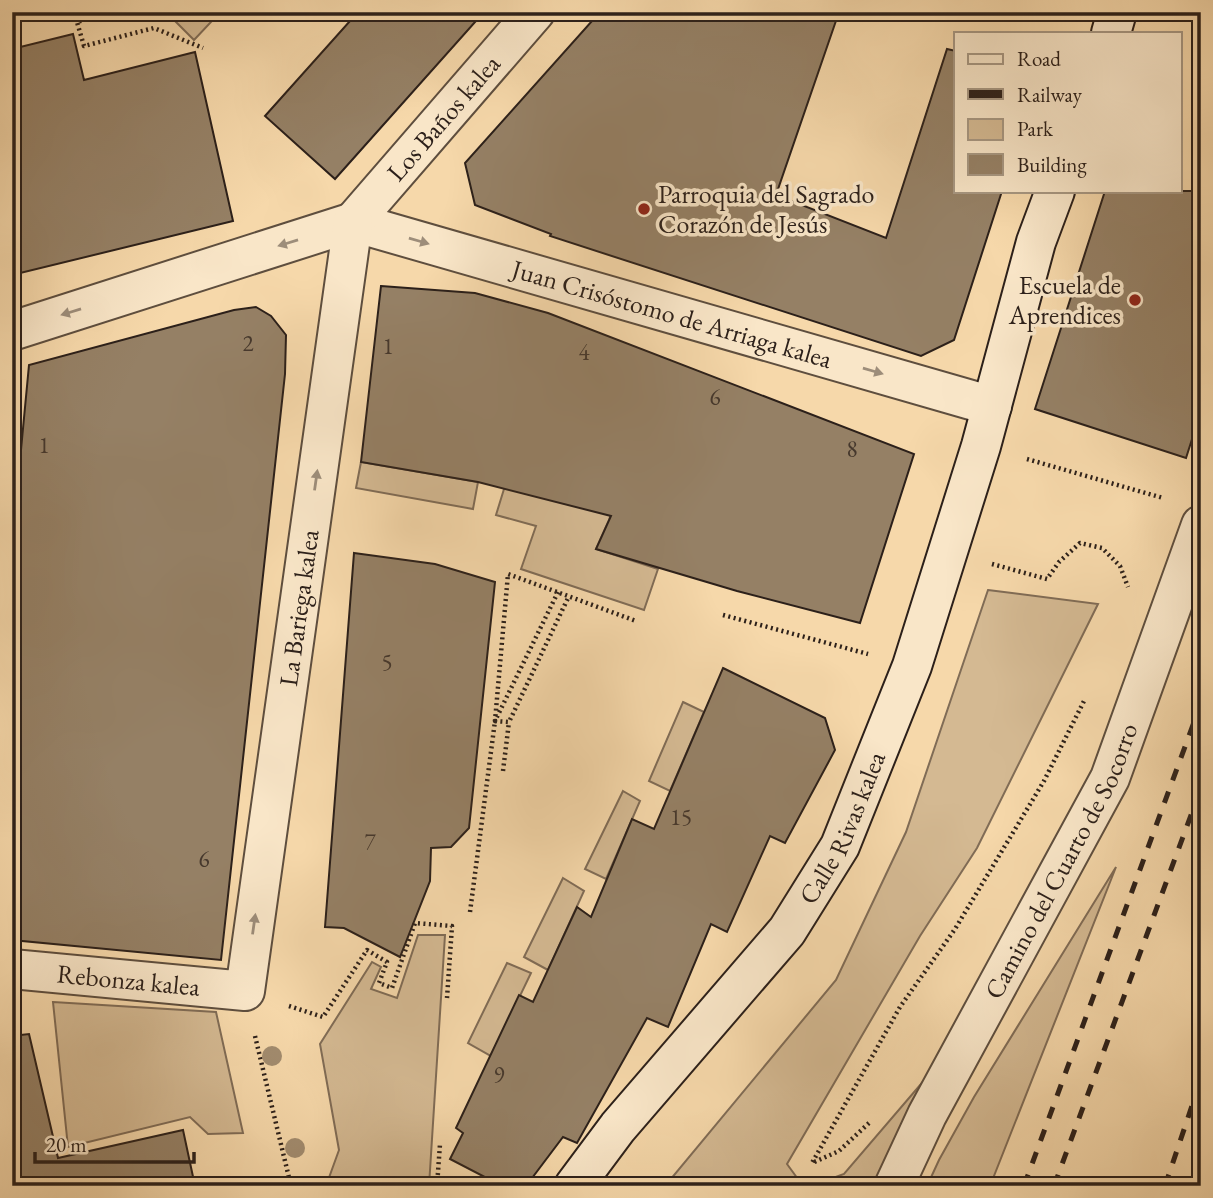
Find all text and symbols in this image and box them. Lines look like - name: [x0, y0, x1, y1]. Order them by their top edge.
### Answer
- legend: [954, 32, 1182, 192]
- text: Road: [1017, 45, 1061, 72]
- street label: Los Baños kalea: [379, 47, 508, 188]
- text: Railway: [1017, 81, 1083, 108]
- text: Park: [1017, 115, 1054, 142]
- text: Building: [1017, 151, 1087, 178]
- place label: Parroquia del Sagrado Corazón de Jesús: [658, 177, 874, 241]
- marker: Parroquia del Sagrado Corazón de Jesús: [636, 201, 652, 217]
- one-way arrow: [408, 236, 429, 246]
- one-way arrow: [277, 238, 298, 249]
- street label: Juan Crisóstomo de Arriaga kalea: [506, 251, 837, 376]
- place label: Escuela de Aprendices: [1008, 268, 1121, 332]
- marker: Escuela de Aprendices: [1127, 292, 1143, 308]
- one-way arrow: [61, 308, 82, 318]
- house number: 2: [242, 328, 254, 358]
- house number: 1: [382, 331, 394, 361]
- house number: 4: [578, 337, 590, 367]
- one-way arrow: [862, 367, 883, 377]
- house number: 6: [709, 382, 721, 412]
- house number: 1: [38, 430, 50, 460]
- house number: 8: [846, 434, 858, 464]
- one-way arrow: [311, 469, 322, 491]
- street label: La Bariega kalea: [271, 527, 327, 688]
- house number: 5: [381, 647, 393, 677]
- street label: Camino del Cuarto de Socorro: [976, 718, 1145, 1005]
- street label: Calle Rivas kalea: [791, 746, 893, 911]
- house number: 15: [670, 802, 692, 832]
- house number: 7: [364, 827, 376, 857]
- house number: 6: [198, 844, 210, 874]
- one-way arrow: [249, 913, 260, 935]
- street label: Rebonza kalea: [55, 956, 202, 1004]
- house number: 9: [493, 1060, 505, 1090]
- scale bar: [35, 1121, 194, 1165]
- text: 20 m: [46, 1131, 87, 1158]

